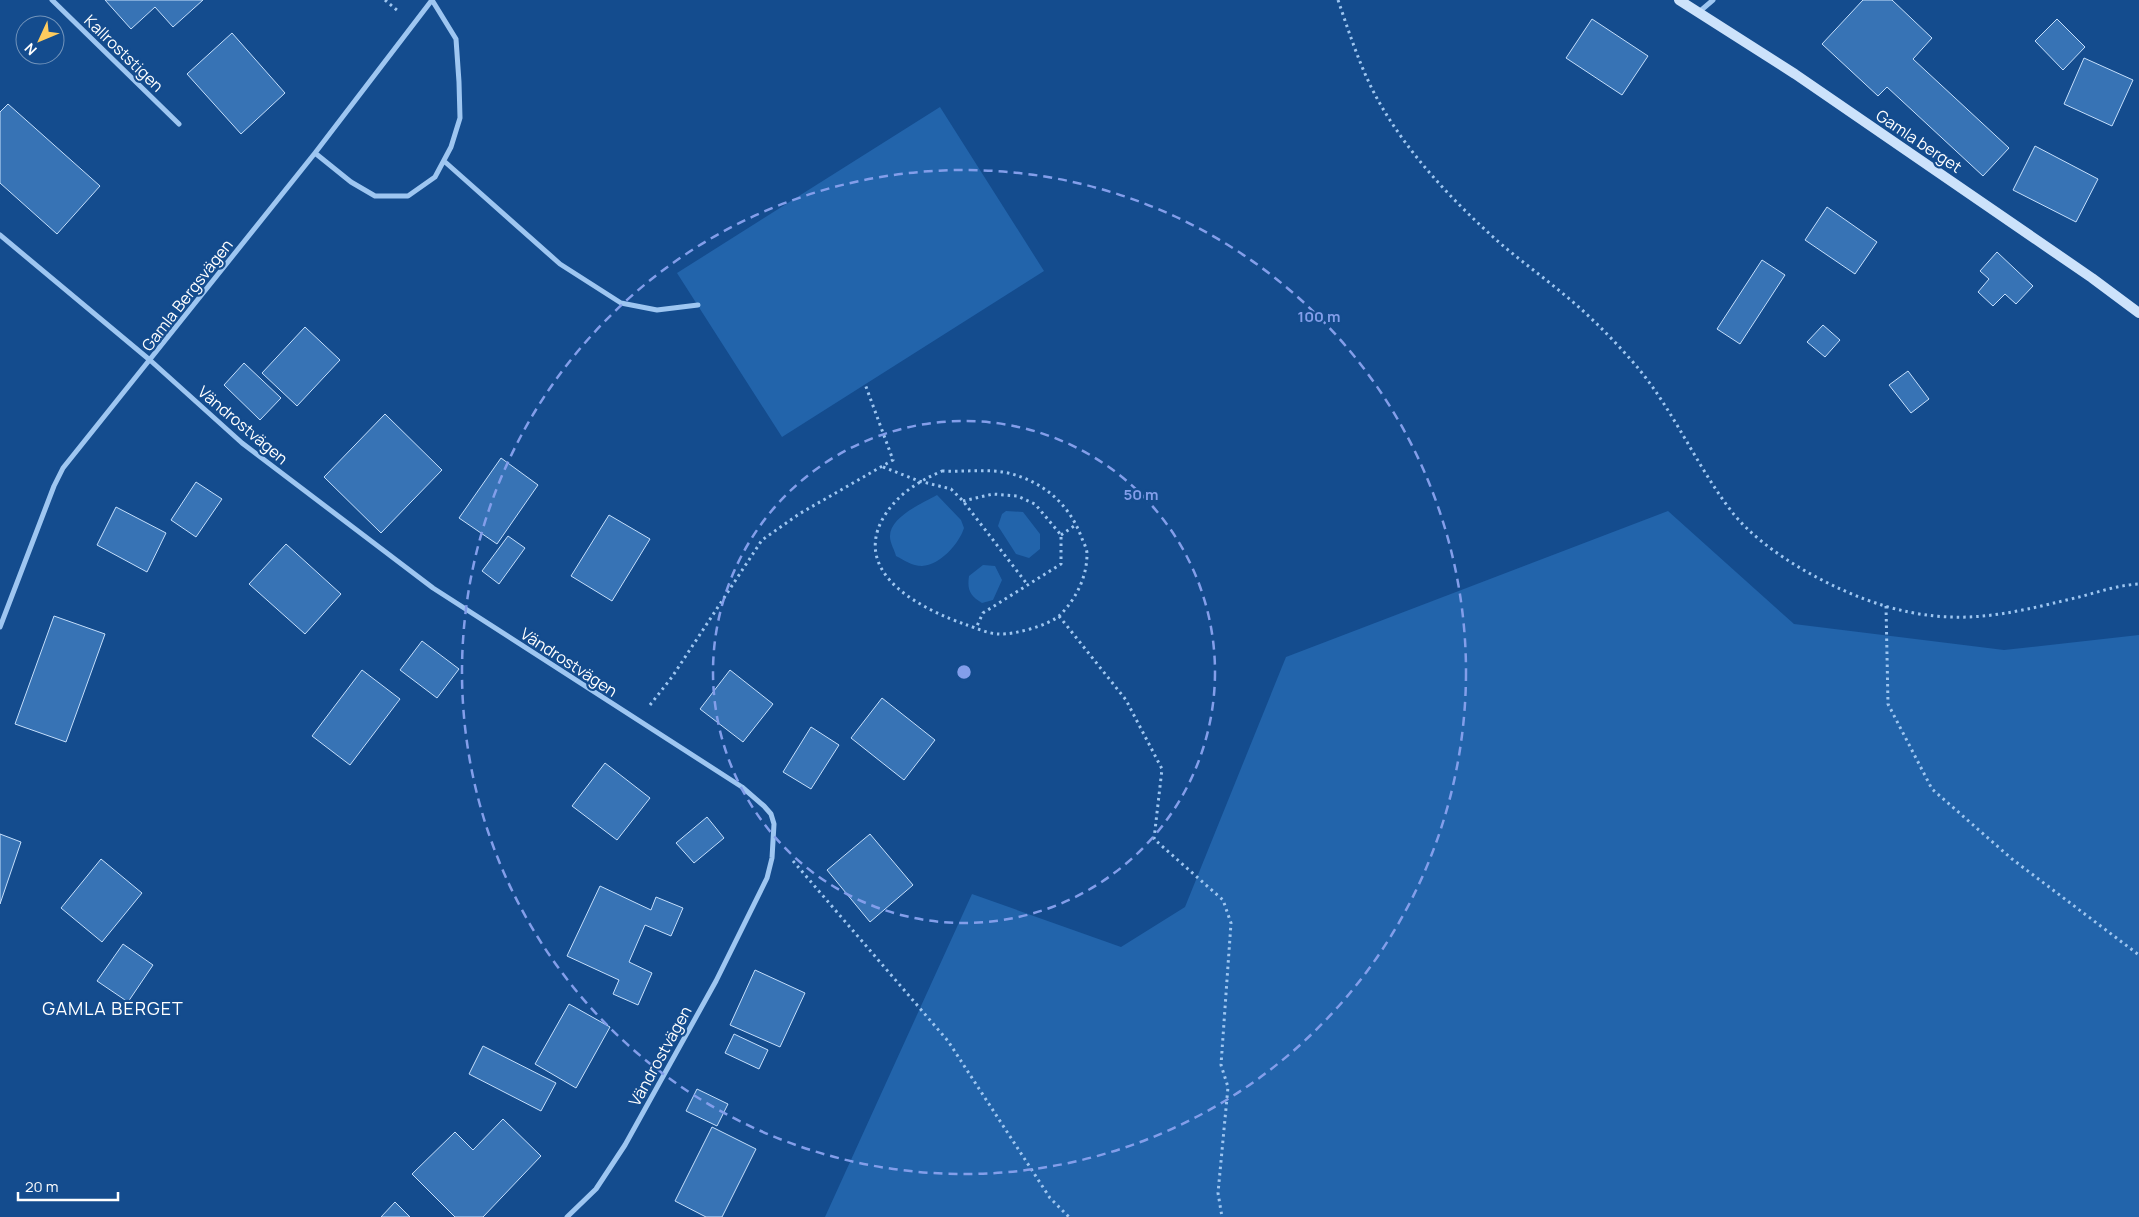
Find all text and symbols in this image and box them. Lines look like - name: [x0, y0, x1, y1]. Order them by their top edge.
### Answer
- street label: Kallroststigen: [80, 10, 168, 96]
- north arrow: [15, 15, 65, 65]
- text: N: [20, 39, 41, 60]
- street label: Gamla berget: [1872, 104, 1966, 178]
- street label: Gamla Bergsvägen: [136, 235, 238, 355]
- text: 100 m: [1298, 306, 1340, 327]
- street label: Vändrostvägen: [193, 381, 293, 469]
- text: 50 m: [1123, 484, 1159, 505]
- street label: Vändrostvägen: [516, 622, 622, 702]
- centre of rings: [955, 663, 973, 681]
- district label: GAMLA BERGET: [42, 996, 184, 1020]
- street label: Vändrostvägen: [623, 1002, 697, 1110]
- scale bar: [18, 1170, 118, 1202]
- text: 20 m: [25, 1176, 58, 1197]

